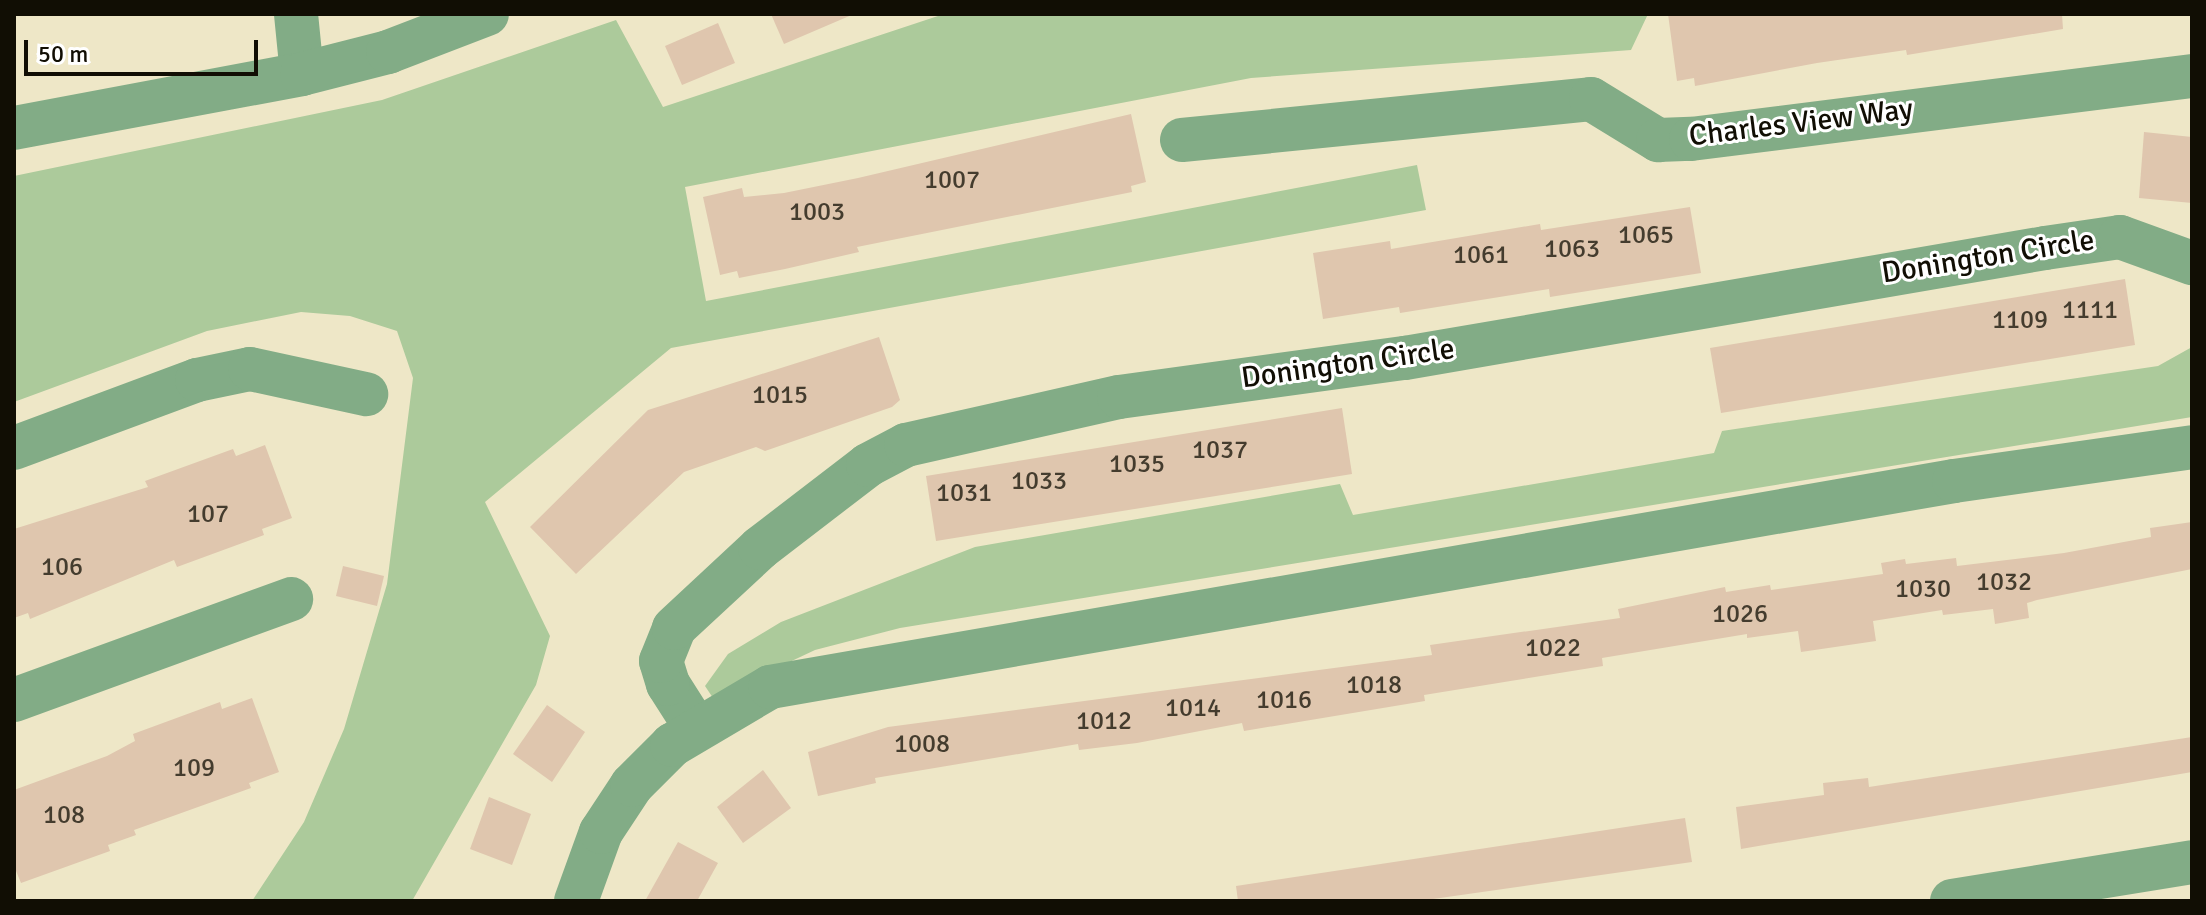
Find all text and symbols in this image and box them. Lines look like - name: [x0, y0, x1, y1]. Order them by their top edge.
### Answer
- scale bar: [28, 24, 262, 74]
- text: 50 m: [38, 39, 88, 69]
- street label: Charles View Way: [1687, 91, 1915, 155]
- house number: 1007: [924, 165, 980, 197]
- house number: 1003: [789, 197, 845, 229]
- house number: 1065: [1618, 220, 1674, 252]
- street label: Donington Circle: [1879, 222, 2097, 292]
- house number: 1063: [1544, 234, 1600, 266]
- house number: 1061: [1453, 240, 1509, 272]
- house number: 1111: [2062, 295, 2118, 327]
- house number: 1109: [1992, 305, 2048, 337]
- street label: Donington Circle: [1239, 331, 1457, 397]
- house number: 1015: [752, 380, 808, 412]
- house number: 1037: [1192, 435, 1248, 467]
- house number: 1035: [1109, 449, 1165, 481]
- house number: 1033: [1011, 466, 1067, 498]
- house number: 1031: [936, 478, 992, 510]
- house number: 107: [187, 499, 229, 531]
- house number: 106: [41, 552, 83, 584]
- house number: 1032: [1976, 567, 2032, 599]
- house number: 1030: [1895, 574, 1951, 606]
- house number: 1026: [1712, 599, 1768, 631]
- house number: 1022: [1525, 633, 1581, 665]
- house number: 1018: [1346, 670, 1402, 702]
- house number: 1016: [1256, 685, 1312, 717]
- house number: 1014: [1165, 693, 1221, 725]
- house number: 1012: [1076, 706, 1132, 738]
- house number: 1008: [894, 729, 950, 761]
- house number: 109: [173, 753, 215, 785]
- house number: 108: [43, 800, 85, 832]

